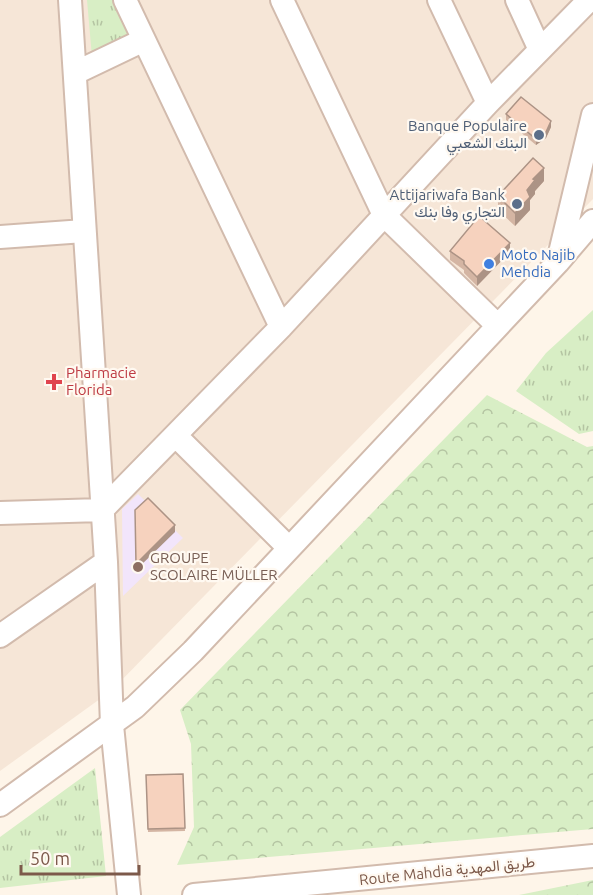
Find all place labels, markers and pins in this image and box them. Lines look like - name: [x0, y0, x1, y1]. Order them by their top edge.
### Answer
- place label: Banque Populaire البنك الشعبي: [408, 117, 527, 156]
- marker: Banque Populaire البنك الشعبي: [532, 128, 546, 142]
- place label: Attijariwafa Bank التجاري وفا بنك: [390, 186, 505, 225]
- marker: Attijariwafa Bank التجاري وفا بنك: [510, 197, 524, 211]
- place label: Moto Najib Mehdia: [501, 246, 575, 280]
- marker: Moto Najib Mehdia: [482, 257, 496, 271]
- place label: Pharmacie Florida: [66, 364, 137, 398]
- marker: Pharmacie Florida: [47, 375, 61, 389]
- place label: GROUPE SCOLAIRE MÜLLER: [150, 549, 278, 583]
- marker: GROUPE SCOLAIRE MÜLLER: [131, 560, 145, 574]

